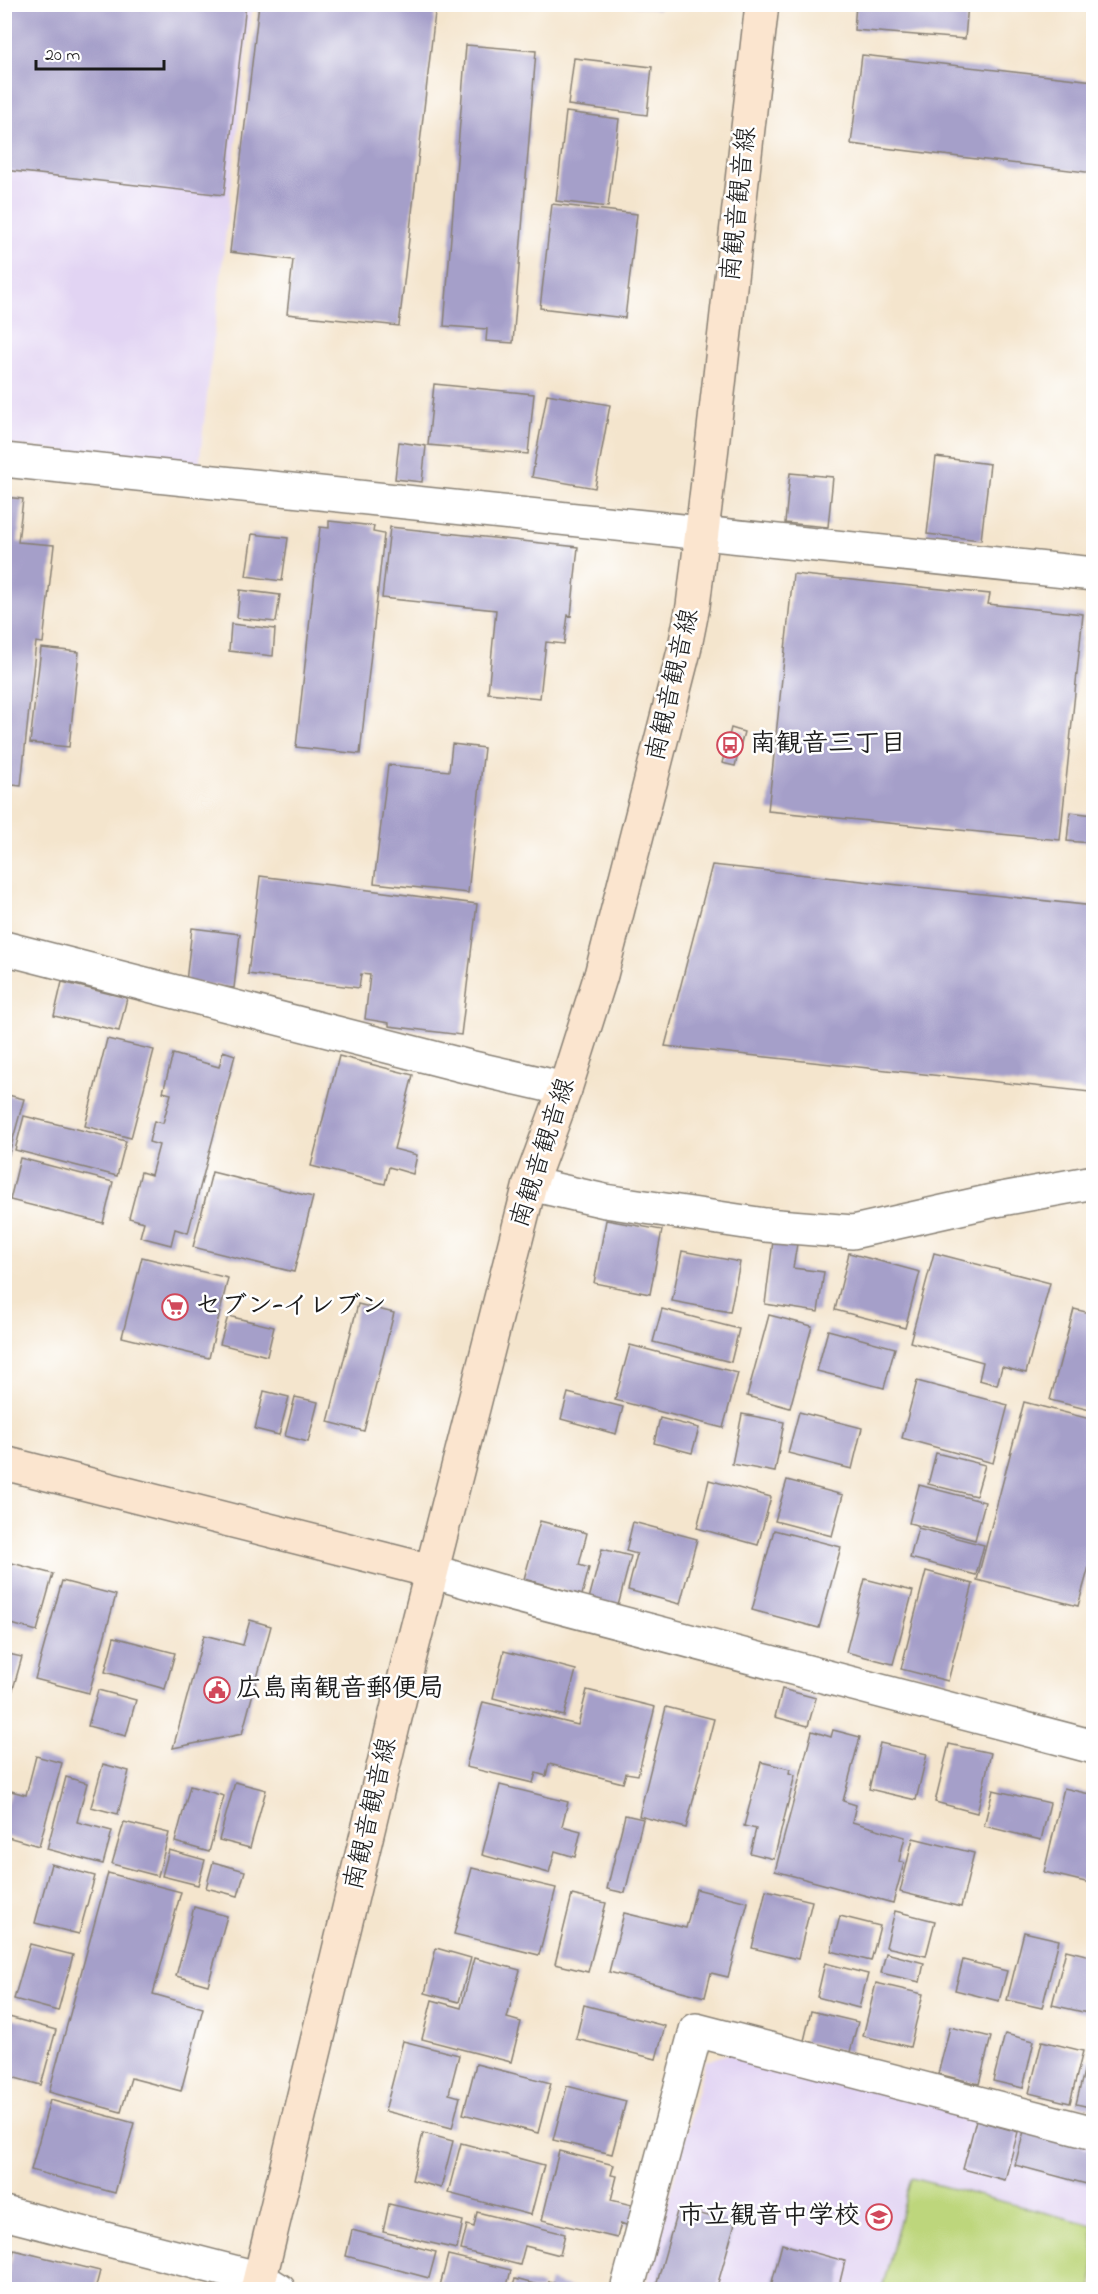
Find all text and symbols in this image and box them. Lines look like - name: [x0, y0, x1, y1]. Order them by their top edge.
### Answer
- scale bar: [36, 33, 164, 71]
- text: 20 m: [45, 43, 80, 69]
- street label: 南観音観音線: [713, 124, 767, 284]
- street label: 南観音観音線: [638, 605, 710, 765]
- place label: 南観音三丁目: [750, 726, 906, 764]
- bus stop icon: 南観音三丁目: [715, 730, 745, 760]
- street label: 南観音観音線: [502, 1073, 586, 1233]
- place label: セブン-イレブン: [195, 1288, 387, 1326]
- supermarket icon: セブン-イレブン: [160, 1292, 190, 1322]
- place label: 広島南観音郵便局: [236, 1671, 444, 1709]
- public building icon: 広島南観音郵便局: [202, 1675, 232, 1705]
- street label: 南観音観音線: [336, 1734, 408, 1894]
- place label: 市立観音中学校: [678, 2198, 860, 2236]
- school or university icon: 市立観音中学校: [864, 2202, 894, 2232]

